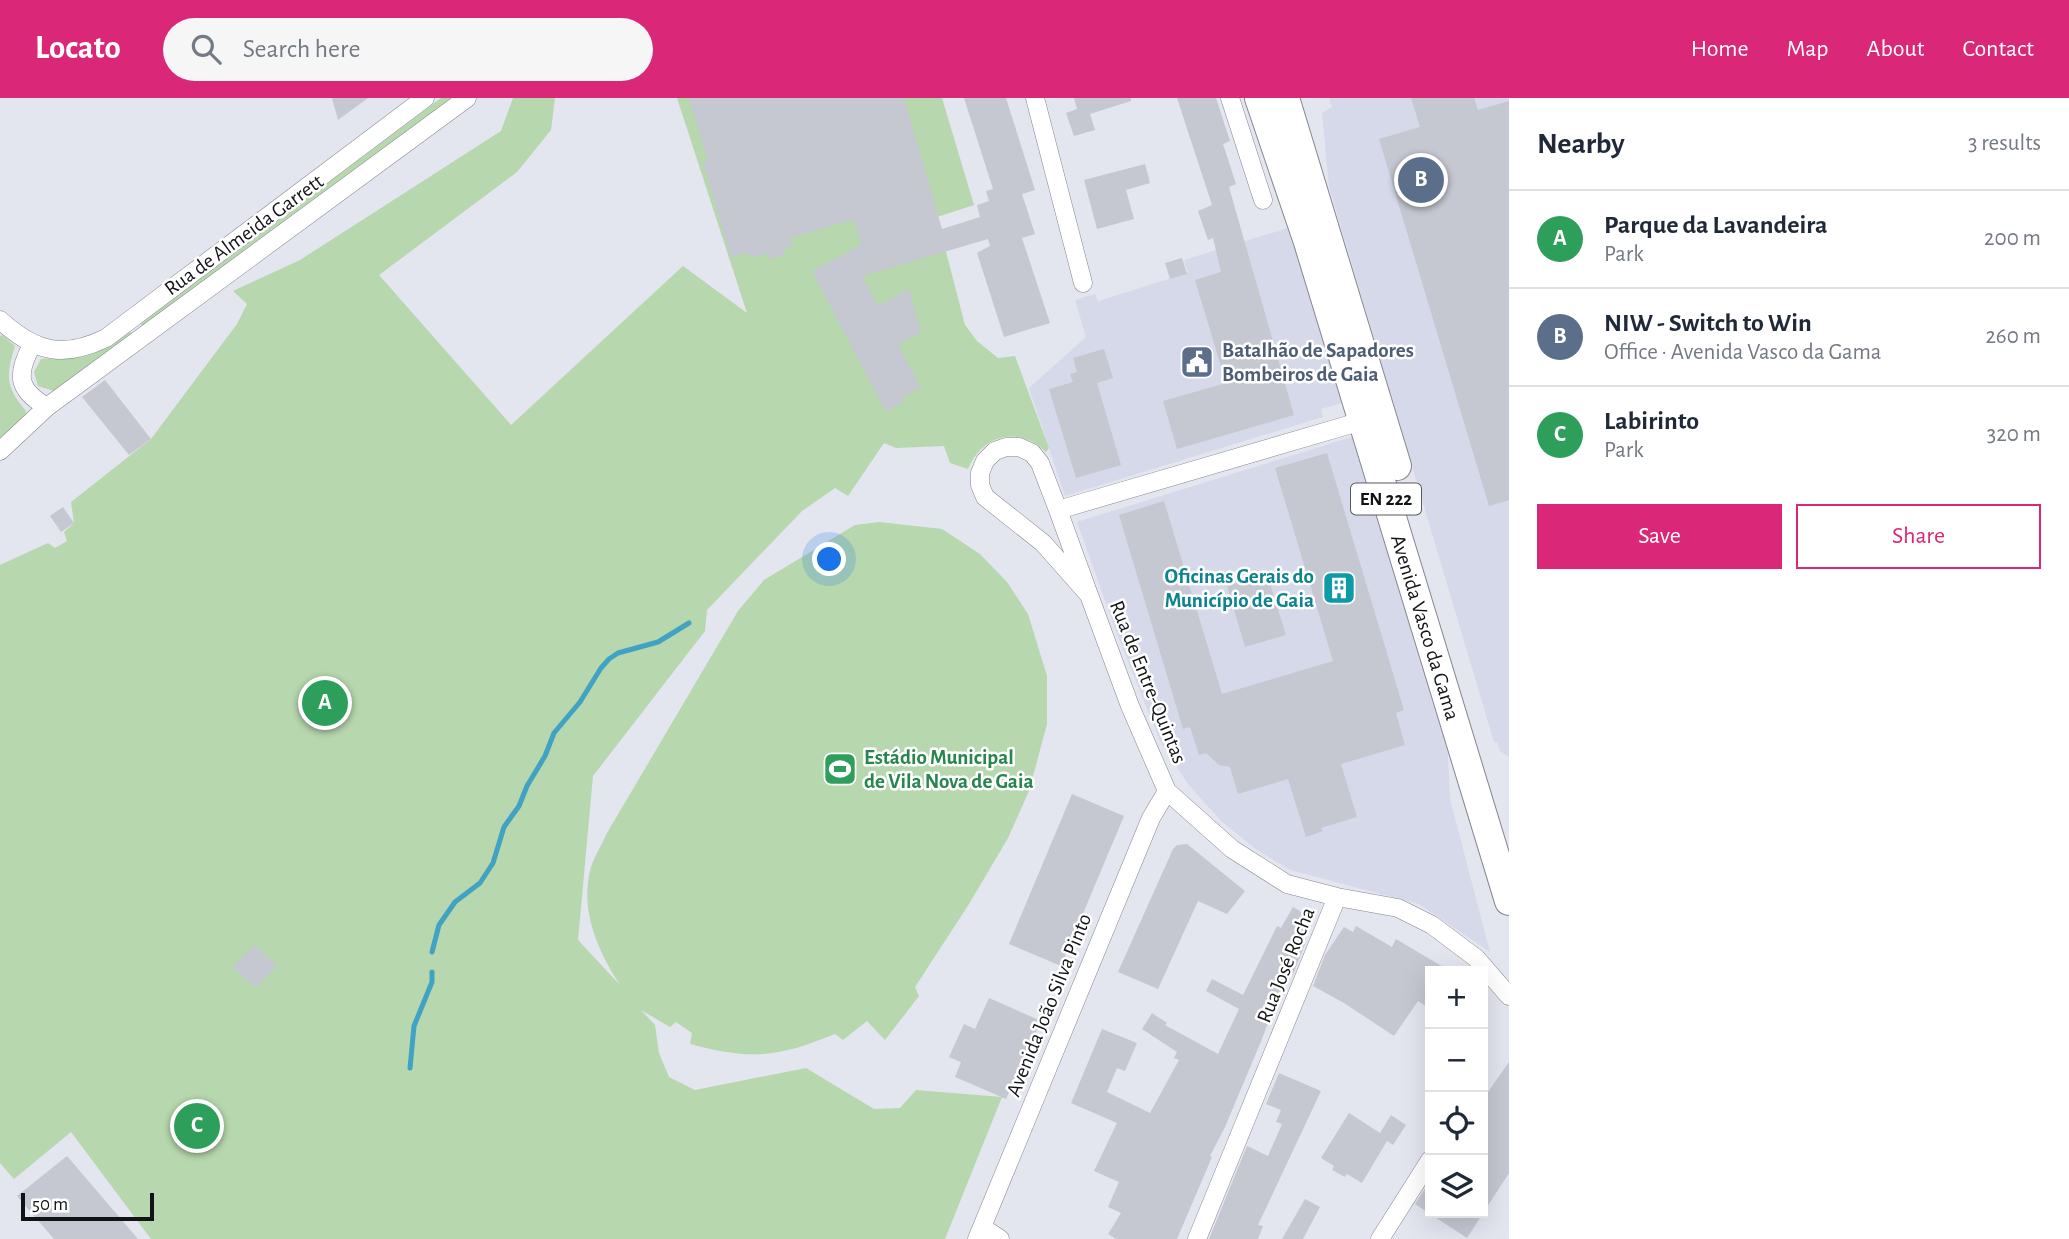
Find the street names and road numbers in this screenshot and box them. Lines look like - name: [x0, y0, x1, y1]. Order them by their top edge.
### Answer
- street label: Rua de Almeida Garrett: [161, 170, 328, 300]
- road number: EN 222: [1351, 484, 1421, 514]
- street label: Avenida Vasco da Gama: [1387, 532, 1464, 723]
- street label: Rua de Entre-Quintas: [1106, 598, 1190, 766]
- street label: Rua José Rocha: [1253, 904, 1319, 1026]
- street label: Avenida João Silva Pinto: [1003, 911, 1095, 1099]

